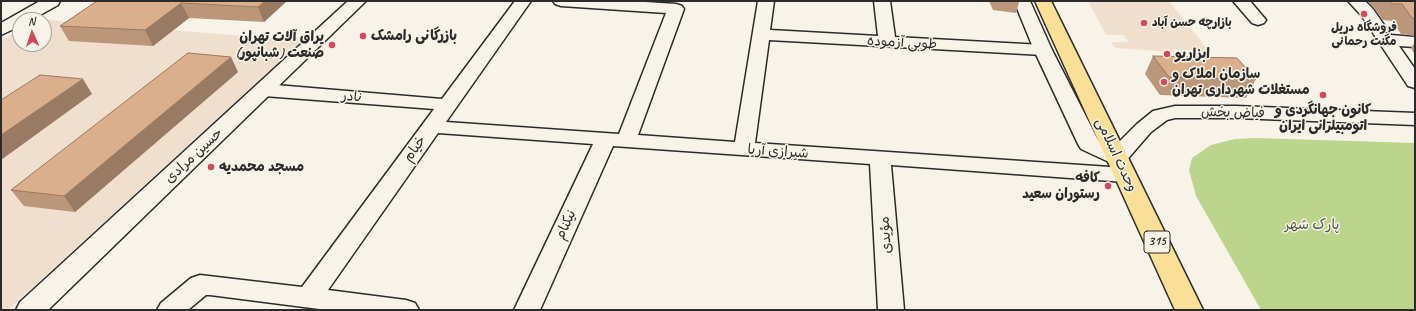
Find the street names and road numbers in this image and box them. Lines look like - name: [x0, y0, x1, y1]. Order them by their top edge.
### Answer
- street label: طوبی آزموده: [867, 33, 937, 53]
- street label: نادر: [341, 88, 363, 106]
- street label: فیاض بخش: [1201, 104, 1265, 122]
- street label: وحدت اسلامی: [1092, 115, 1140, 195]
- street label: حسین مرادی: [161, 125, 227, 187]
- street label: خیام: [400, 133, 430, 165]
- street label: شیرازی آریا: [747, 141, 809, 163]
- street label: نیکنام: [552, 207, 580, 243]
- street label: مؤیدی: [876, 216, 896, 254]
- road number: 315: [1144, 231, 1170, 253]

